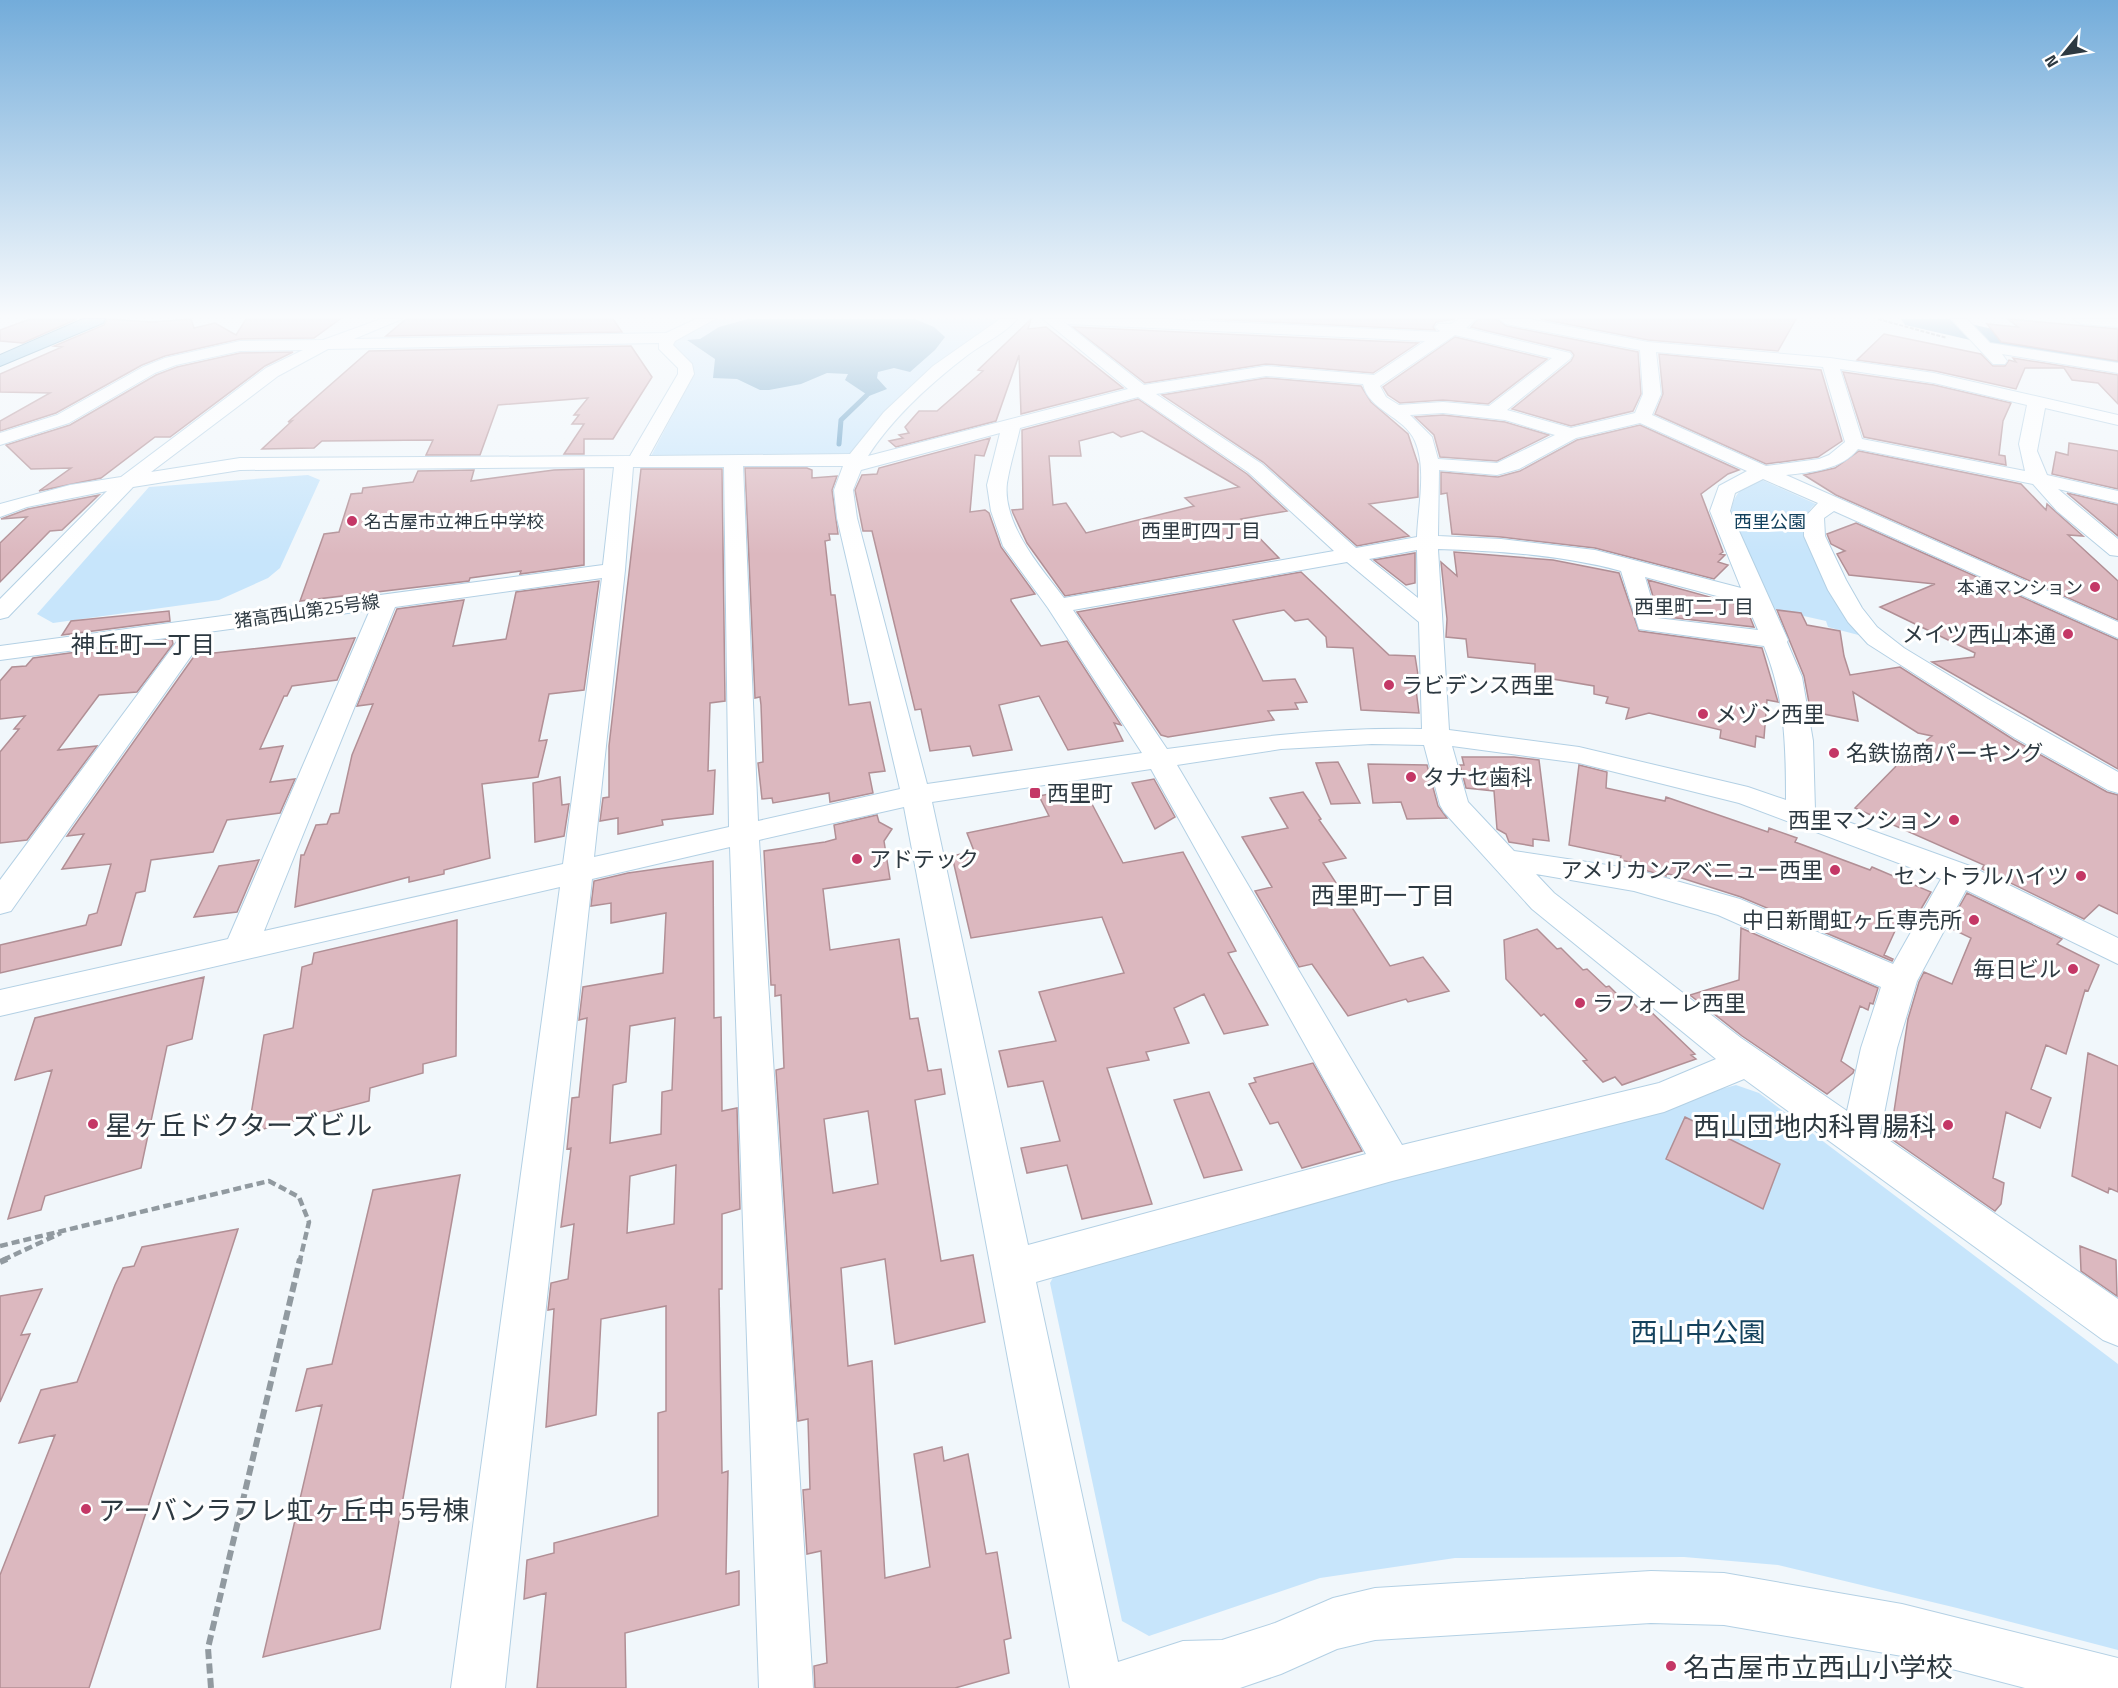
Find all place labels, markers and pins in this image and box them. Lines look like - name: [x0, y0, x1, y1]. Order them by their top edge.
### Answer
- place label: 名古屋市立神丘中学校: [364, 508, 544, 535]
- marker: 名古屋市立神丘中学校: [345, 514, 359, 528]
- place label: 本通マンション: [1957, 574, 2083, 601]
- marker: 本通マンション: [2088, 580, 2102, 594]
- place label: メイツ西山本通: [1902, 617, 2056, 651]
- marker: メイツ西山本通: [2061, 627, 2075, 641]
- place label: ラビデンス西里: [1401, 668, 1555, 702]
- marker: ラビデンス西里: [1382, 678, 1396, 692]
- place label: メゾン西里: [1715, 697, 1825, 731]
- marker: メゾン西里: [1696, 707, 1710, 721]
- place label: 名鉄協商パーキング: [1846, 736, 2043, 770]
- marker: 名鉄協商パーキング: [1827, 746, 1841, 760]
- place label: タナセ歯科: [1423, 760, 1533, 794]
- marker: タナセ歯科: [1404, 770, 1418, 784]
- place label: 西里町: [1047, 776, 1113, 810]
- marker: 西里町: [1028, 786, 1042, 800]
- place label: 西里マンション: [1788, 803, 1942, 837]
- marker: 西里マンション: [1947, 813, 1961, 827]
- place label: アドテック: [869, 842, 979, 876]
- marker: アドテック: [850, 852, 864, 866]
- place label: アメリカンアベニュー西里: [1561, 853, 1823, 887]
- place label: セントラルハイツ: [1893, 859, 2069, 893]
- marker: アメリカンアベニュー西里: [1828, 863, 1842, 877]
- marker: セントラルハイツ: [2074, 869, 2088, 883]
- place label: 中日新聞虹ヶ丘専売所: [1742, 903, 1962, 937]
- marker: 中日新聞虹ヶ丘専売所: [1967, 913, 1981, 927]
- place label: 毎日ビル: [1973, 952, 2061, 986]
- marker: 毎日ビル: [2066, 962, 2080, 976]
- place label: ラフォーレ西里: [1592, 986, 1746, 1020]
- marker: ラフォーレ西里: [1573, 996, 1587, 1010]
- place label: 星ヶ丘ドクターズビル: [105, 1104, 373, 1145]
- place label: 西山団地内科胃腸科: [1693, 1105, 1936, 1146]
- marker: 星ヶ丘ドクターズビル: [86, 1117, 100, 1131]
- marker: 西山団地内科胃腸科: [1941, 1118, 1955, 1132]
- place label: アーバンラフレ虹ヶ丘中 5号棟: [98, 1489, 470, 1530]
- marker: アーバンラフレ虹ヶ丘中 5号棟: [79, 1502, 93, 1516]
- place label: 名古屋市立西山小学校: [1683, 1646, 1953, 1687]
- marker: 名古屋市立西山小学校: [1664, 1659, 1678, 1673]

